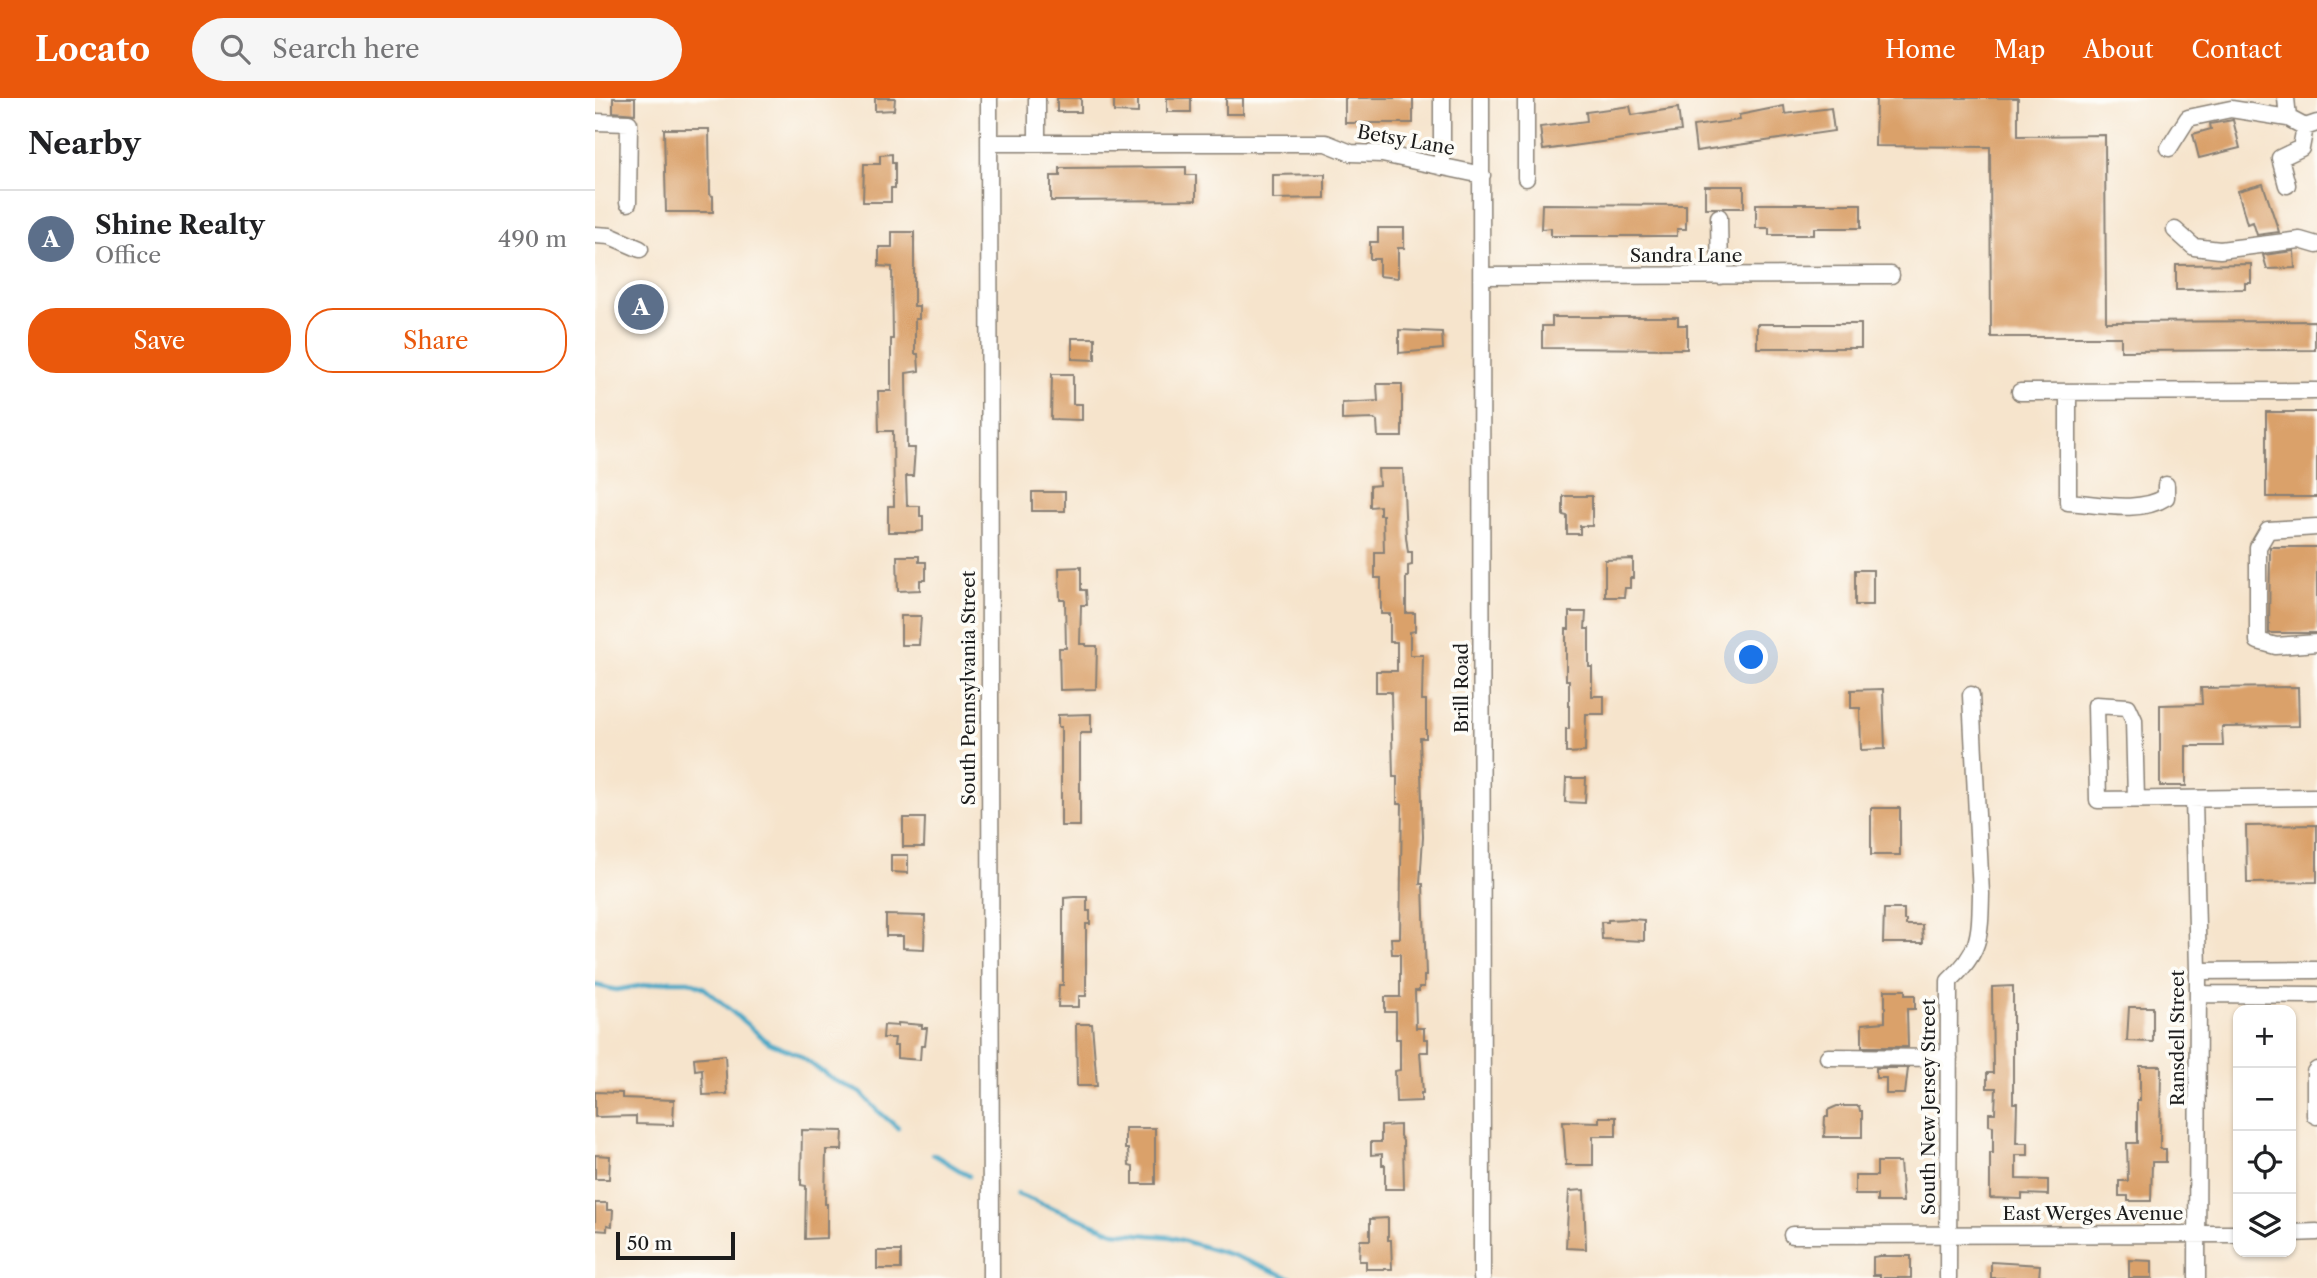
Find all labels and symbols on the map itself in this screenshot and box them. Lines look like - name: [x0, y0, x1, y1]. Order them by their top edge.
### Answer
- street label: Betsy Lane: [1355, 120, 1457, 160]
- street label: Sandra Lane: [1630, 244, 1742, 267]
- pin: A: [618, 281, 664, 333]
- street label: South Pennsylvania Street: [957, 570, 980, 806]
- your location: [1734, 640, 1768, 674]
- street label: Brill Road: [1450, 642, 1473, 733]
- street label: Ransdell Street: [2166, 969, 2189, 1106]
- street label: South New Jersey Street: [1917, 998, 1940, 1215]
- street label: East Werges Avenue: [2003, 1202, 2183, 1225]
- scale bar: [616, 1229, 735, 1261]

